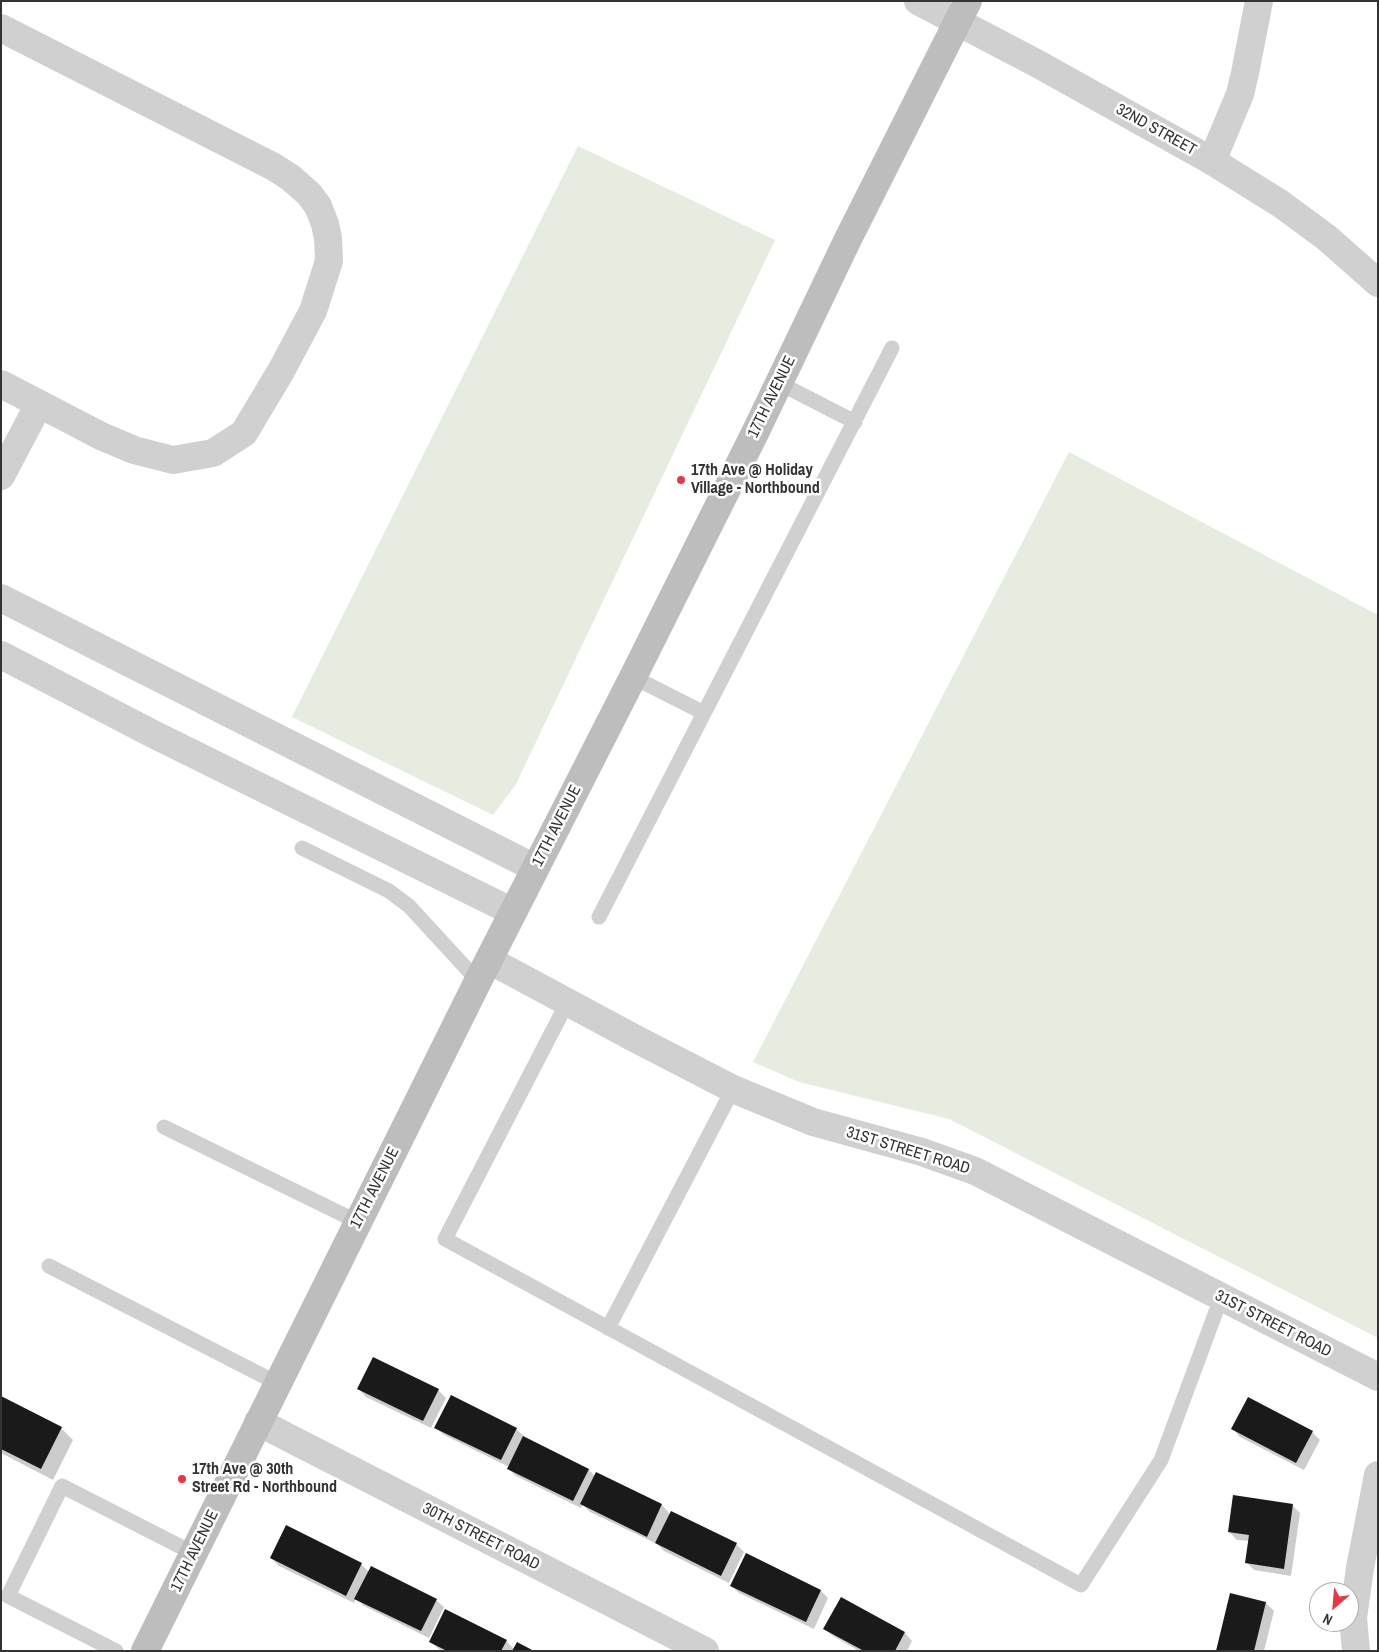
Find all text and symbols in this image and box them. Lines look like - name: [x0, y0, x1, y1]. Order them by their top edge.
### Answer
- street label: 32ND STREET: [1112, 100, 1200, 160]
- street label: 17TH AVENUE: [744, 353, 800, 441]
- place label: 17th Ave @ Holiday Village - Northbound: [691, 461, 820, 499]
- marker: 17th Ave @ Holiday Village - Northbound: [675, 474, 687, 486]
- street label: 17TH AVENUE: [528, 782, 586, 870]
- street label: 31ST STREET ROAD: [844, 1123, 972, 1179]
- street label: 17TH AVENUE: [346, 1144, 404, 1232]
- street label: 31ST STREET ROAD: [1211, 1286, 1335, 1362]
- place label: 17th Ave @ 30th Street Rd - Northbound: [192, 1460, 337, 1498]
- marker: 17th Ave @ 30th Street Rd - Northbound: [176, 1473, 188, 1485]
- street label: 30TH STREET ROAD: [419, 1499, 543, 1575]
- street label: 17TH AVENUE: [167, 1507, 223, 1595]
- north arrow: [1309, 1582, 1359, 1632]
- text: N: [1320, 1610, 1335, 1629]

